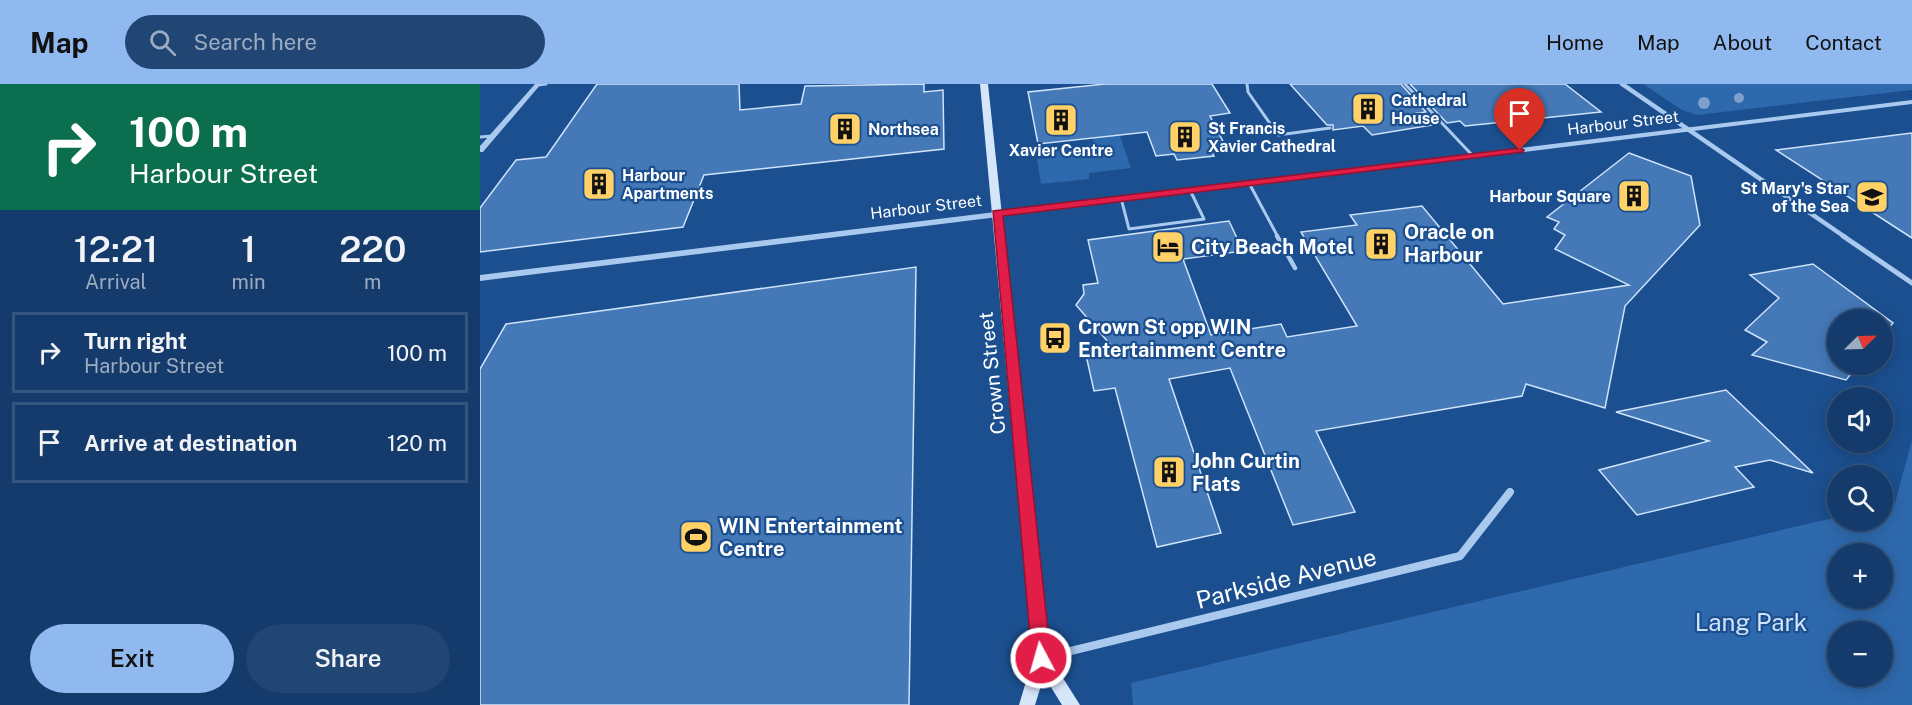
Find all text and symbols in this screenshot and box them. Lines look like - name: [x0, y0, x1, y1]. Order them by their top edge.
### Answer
- search box: [125, 15, 545, 69]
- text: Map: [30, 26, 89, 59]
- icon: search: [146, 26, 179, 59]
- text: Search here: [194, 29, 317, 55]
- text: Home: [1546, 30, 1604, 55]
- text: Map: [1637, 30, 1680, 55]
- text: About: [1713, 30, 1772, 55]
- text: Contact: [1805, 30, 1882, 55]
- pin: [1494, 88, 1545, 150]
- building icon: Cathedral House: [1350, 91, 1386, 127]
- place label: Cathedral House: [1391, 91, 1467, 128]
- icon: arrive: [1503, 97, 1536, 130]
- building icon: Xavier Centre: [1043, 102, 1079, 138]
- text: 100 m: [129, 107, 248, 156]
- street label: Harbour Street: [1566, 107, 1680, 139]
- icon: right: [30, 108, 108, 186]
- building icon: Northsea: [827, 111, 863, 147]
- building icon: St Francis Xavier Cathedral: [1167, 119, 1203, 155]
- place label: St Francis Xavier Cathedral: [1208, 119, 1336, 156]
- place label: Northsea: [868, 120, 939, 139]
- place label: Xavier Centre: [1009, 141, 1113, 160]
- text: Harbour Street: [129, 157, 318, 189]
- building icon: Harbour Apartments: [581, 166, 617, 202]
- place label: Harbour Apartments: [622, 166, 713, 203]
- building icon: Harbour Square: [1616, 178, 1652, 214]
- place label: St Mary's Star of the Sea: [1740, 179, 1849, 216]
- school or university icon: St Mary's Star of the Sea: [1854, 179, 1890, 215]
- place label: Harbour Square: [1489, 187, 1611, 206]
- street label: Harbour Street: [869, 191, 983, 223]
- place label: Oracle on Harbour: [1404, 220, 1494, 267]
- building icon: Oracle on Harbour: [1363, 226, 1399, 262]
- text: 12:21: [74, 228, 158, 270]
- text: 1: [241, 228, 256, 270]
- text: 220: [339, 228, 406, 270]
- hotel icon: City Beach Motel: [1150, 229, 1186, 265]
- place label: City Beach Motel: [1191, 235, 1354, 259]
- text: Arrival: [85, 270, 147, 294]
- text: min: [232, 270, 266, 294]
- text: m: [364, 270, 381, 294]
- north arrow: [1827, 309, 1893, 375]
- map controls: [1827, 309, 1893, 687]
- street label: Crown Street: [974, 311, 1010, 435]
- place label: Crown St opp WIN Entertainment Centre: [1078, 315, 1286, 362]
- bus stop icon: Crown St opp WIN Entertainment Centre: [1037, 320, 1073, 356]
- text: Turn right: [84, 328, 187, 354]
- icon: right: [33, 336, 66, 369]
- text: 100 m: [387, 340, 447, 366]
- text: Harbour Street: [84, 354, 224, 378]
- button: sound: [1827, 387, 1893, 453]
- icon: arrive: [33, 426, 66, 459]
- text: Arrive at destination: [84, 430, 297, 456]
- text: 120 m: [387, 430, 447, 456]
- place label: John Curtin Flats: [1192, 449, 1300, 496]
- building icon: John Curtin Flats: [1151, 454, 1187, 490]
- button: search: [1827, 465, 1893, 531]
- place label: WIN Entertainment Centre: [719, 514, 903, 561]
- sports icon: WIN Entertainment Centre: [678, 519, 714, 555]
- street label: Parkside Avenue: [1193, 542, 1379, 614]
- button: +: [1827, 543, 1893, 609]
- park label: Lang Park: [1695, 608, 1807, 636]
- button: −: [1827, 621, 1893, 687]
- button: Exit: [30, 624, 234, 693]
- button: Share: [246, 624, 450, 693]
- position arrow: [1009, 626, 1073, 690]

